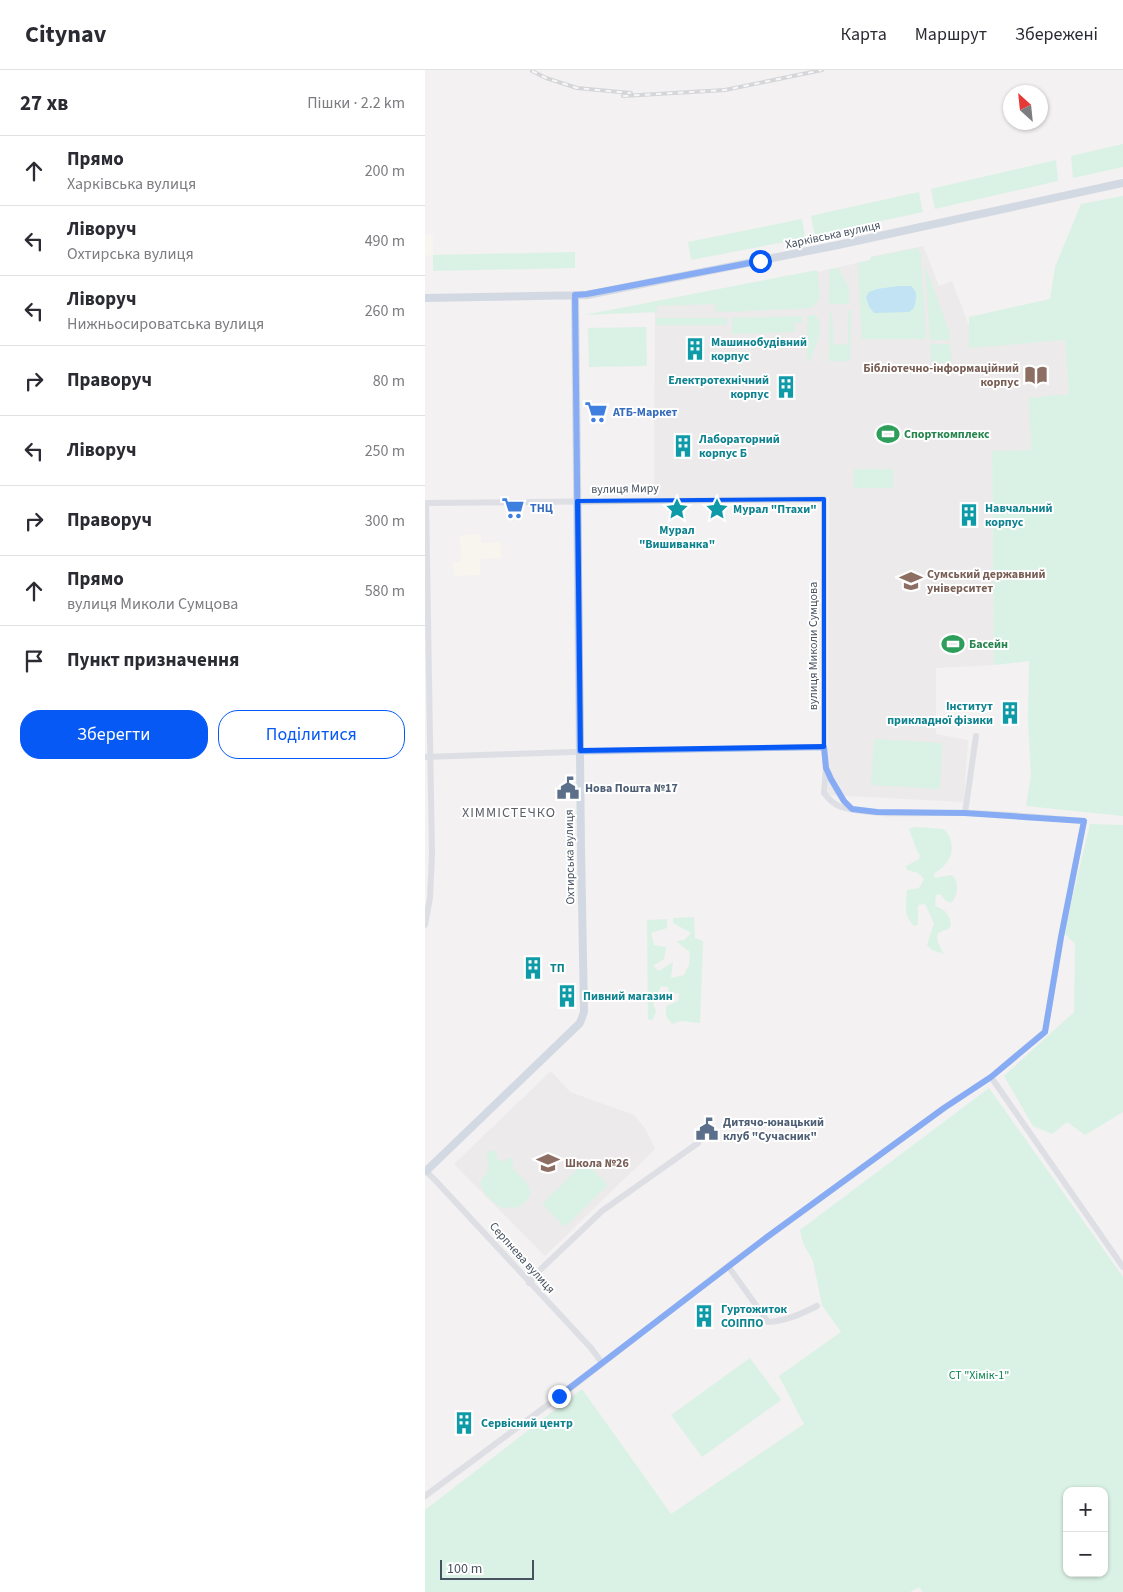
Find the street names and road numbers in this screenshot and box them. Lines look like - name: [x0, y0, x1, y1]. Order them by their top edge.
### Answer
- street label: Харківська вулиця: [784, 217, 882, 253]
- street label: вулиця Миру: [591, 480, 659, 498]
- street label: вулиця Миколи Сумцова: [805, 582, 822, 710]
- street label: Охтирська вулиця: [561, 809, 579, 905]
- street label: Серпнева вулиця: [485, 1219, 559, 1297]

